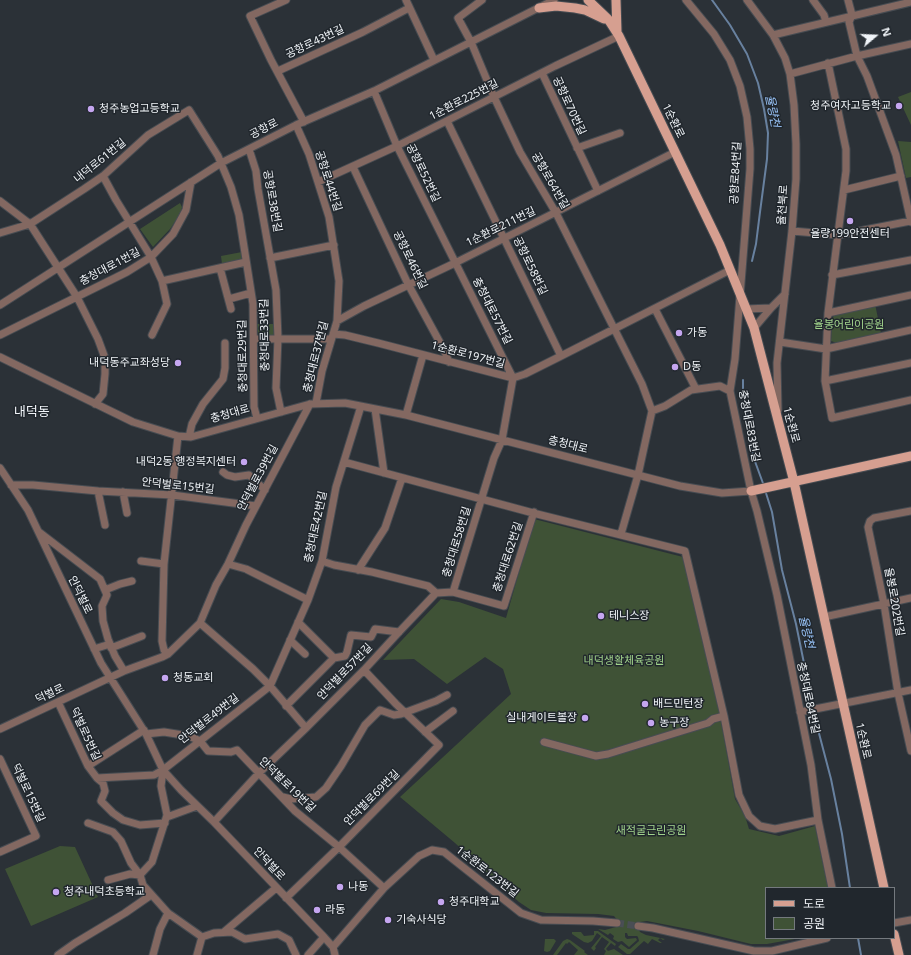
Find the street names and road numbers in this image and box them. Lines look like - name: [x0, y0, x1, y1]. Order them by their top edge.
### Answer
- street label: 공항로43번길: [284, 23, 346, 61]
- street label: 공항로70번길: [550, 75, 588, 137]
- street label: 1순환로225번길: [427, 77, 501, 123]
- street label: 1순환로: [659, 102, 687, 140]
- street label: 공항로: [247, 116, 281, 142]
- street label: 내덕로61번길: [71, 136, 129, 186]
- street label: 공항로84번길: [728, 141, 744, 205]
- street label: 공항로52번길: [403, 142, 443, 204]
- street label: 공항로44번길: [312, 149, 344, 213]
- street label: 공항로64번길: [528, 150, 572, 212]
- street label: 공항로38번길: [260, 169, 284, 233]
- street label: 율천북로: [775, 184, 791, 226]
- street label: 1순환로211번길: [464, 204, 538, 250]
- street label: 공항로46번길: [390, 229, 430, 291]
- street label: 공항로58번길: [510, 235, 550, 297]
- street label: 충청대로1번길: [77, 245, 143, 289]
- street label: 충청대로57번길: [469, 275, 515, 347]
- street label: 충청대로33번길: [258, 298, 272, 372]
- street label: 충청대로29번길: [236, 319, 250, 393]
- street label: 충청대로37번길: [301, 320, 331, 394]
- street label: 1순환로197번길: [430, 339, 506, 371]
- street label: 충청대로83번길: [736, 389, 762, 463]
- street label: 충청대로: [209, 402, 251, 426]
- street label: 1순환로: [780, 406, 802, 444]
- street label: 충청대로: [547, 434, 589, 456]
- street label: 안덕벌로39번길: [235, 443, 281, 513]
- street label: 안덕벌로15번길: [141, 476, 215, 496]
- street label: 충청대로42번길: [302, 490, 330, 564]
- street label: 충청대로58번길: [440, 505, 474, 579]
- street label: 충청대로62번길: [490, 520, 526, 594]
- street label: 율봉로202번길: [881, 567, 907, 637]
- street label: 안덕벌로: [65, 574, 95, 616]
- street label: 안덕벌로57번길: [315, 641, 375, 703]
- street label: 충청대로84번길: [794, 661, 822, 735]
- street label: 덕벌로: [33, 682, 67, 706]
- street label: 안덕벌로49번길: [176, 691, 242, 747]
- street label: 덕벌로5번길: [67, 705, 103, 763]
- street label: 1순환로: [852, 722, 874, 760]
- street label: 안덕벌로19번길: [256, 755, 318, 815]
- street label: 덕벌로15번길: [9, 762, 47, 824]
- street label: 안덕벌로69번길: [341, 767, 403, 829]
- street label: 1순환로123번길: [453, 843, 521, 901]
- street label: 안덕벌로: [250, 845, 288, 883]

